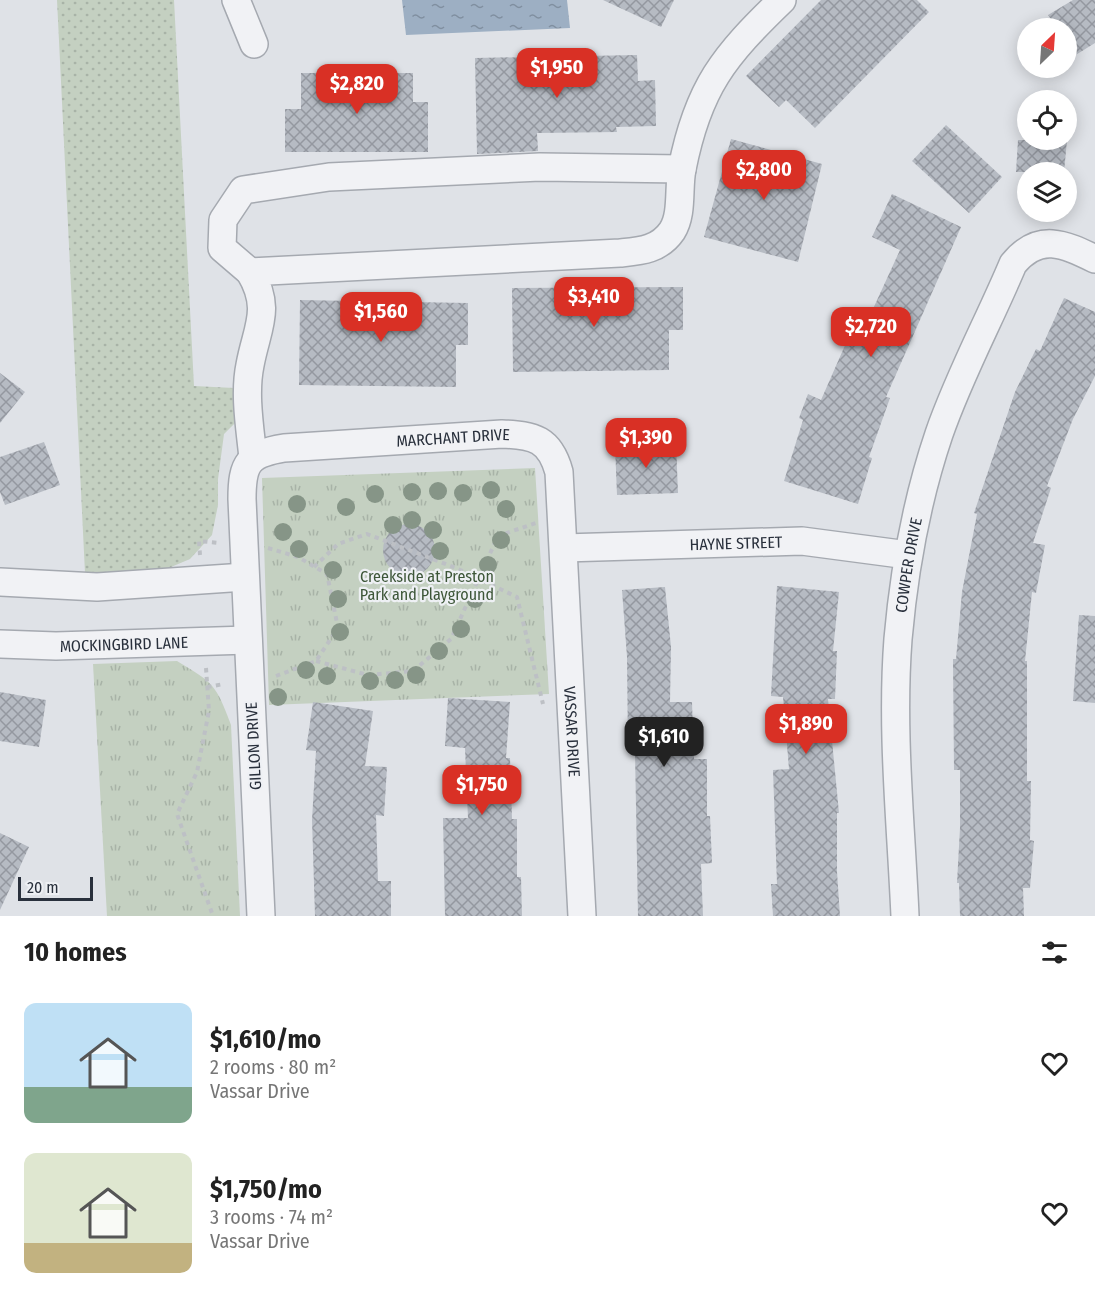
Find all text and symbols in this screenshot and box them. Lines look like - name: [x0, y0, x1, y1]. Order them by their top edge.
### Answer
- north arrow: [1017, 18, 1077, 78]
- map controls: [1017, 18, 1077, 222]
- pin: $1,950: [508, 48, 606, 99]
- text: $1,950: [531, 55, 583, 79]
- pin: $2,820: [308, 64, 406, 115]
- text: $2,820: [330, 71, 384, 95]
- button: locate: [1017, 90, 1077, 150]
- pin: $2,800: [715, 150, 813, 201]
- text: $2,800: [736, 157, 792, 181]
- button: layers: [1017, 162, 1077, 222]
- pin: $3,410: [545, 277, 643, 328]
- text: $3,410: [568, 284, 620, 308]
- pin: $1,560: [332, 292, 430, 343]
- text: $1,560: [354, 299, 408, 323]
- pin: $2,720: [822, 307, 920, 358]
- text: $2,720: [845, 314, 897, 338]
- pin: $1,390: [597, 418, 695, 469]
- street label: MARCHANT DRIVE: [396, 425, 510, 451]
- text: $1,390: [619, 425, 673, 449]
- street label: COWPER DRIVE: [892, 516, 926, 614]
- street label: HAYNE STREET: [689, 533, 783, 554]
- park label: Creekside at Preston Park and Playground: [360, 567, 494, 604]
- street label: MOCKINGBIRD LANE: [59, 633, 188, 656]
- street label: VASSAR DRIVE: [560, 686, 584, 777]
- street label: GILLON DRIVE: [242, 701, 265, 791]
- pin: $1,890: [757, 704, 855, 755]
- text: $1,890: [779, 711, 833, 735]
- pin: $1,610: [615, 717, 713, 768]
- text: $1,610: [639, 724, 689, 748]
- pin: $1,750: [433, 765, 531, 816]
- text: $1,750: [456, 772, 508, 796]
- scale bar: [18, 874, 93, 902]
- text: 20 m: [27, 878, 58, 897]
- icon: filters: [1038, 936, 1071, 969]
- text: 10 homes: [24, 937, 127, 968]
- text: $1,610/mo: [210, 1024, 321, 1055]
- icon: home: [72, 1027, 144, 1099]
- icon: heart: [1038, 1047, 1071, 1080]
- text: 2 rooms · 80 m²: [210, 1055, 336, 1079]
- text: Vassar Drive: [210, 1079, 310, 1103]
- text: $1,750/mo: [210, 1174, 322, 1205]
- icon: home: [72, 1177, 144, 1249]
- icon: heart: [1038, 1197, 1071, 1230]
- text: 3 rooms · 74 m²: [210, 1205, 333, 1229]
- text: Vassar Drive: [210, 1229, 310, 1253]

